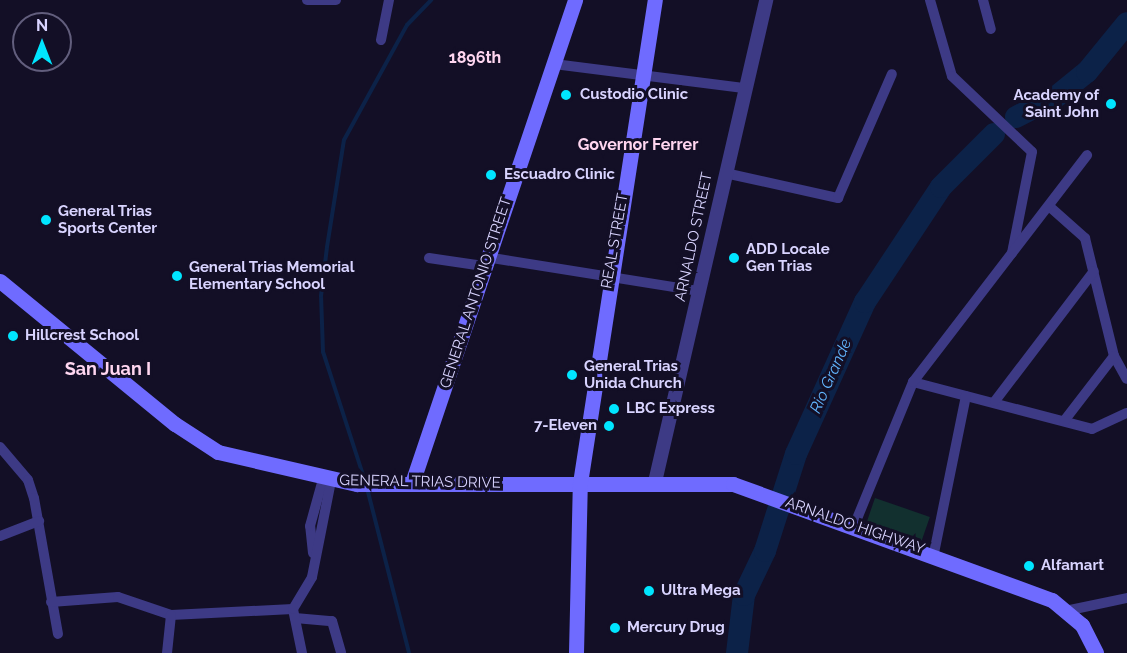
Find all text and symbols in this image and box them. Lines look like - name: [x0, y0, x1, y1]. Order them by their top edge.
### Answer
- north arrow: [12, 12, 72, 72]
- text: N: [36, 16, 48, 35]
- district label: 1896th: [449, 48, 501, 68]
- marker: Custodio Clinic: [557, 86, 575, 104]
- place label: Custodio Clinic: [580, 86, 688, 104]
- place label: Academy of Saint John: [1013, 86, 1099, 121]
- marker: Academy of Saint John: [1104, 97, 1118, 111]
- district label: Governor Ferrer: [577, 135, 699, 155]
- marker: Escuadro Clinic: [482, 166, 500, 184]
- place label: Escuadro Clinic: [504, 166, 615, 184]
- street label: ARNALDO STREET: [672, 171, 716, 303]
- street label: REAL STREET: [598, 192, 632, 290]
- street label: GENERAL ANTONIO STREET: [436, 195, 516, 391]
- place label: General Trias Sports Center: [58, 202, 157, 237]
- marker: General Trias Sports Center: [39, 213, 53, 227]
- place label: ADD Locale Gen Trias: [746, 240, 830, 275]
- marker: ADD Locale Gen Trias: [727, 251, 741, 265]
- place label: General Trias Memorial Elementary School: [189, 258, 355, 293]
- marker: General Trias Memorial Elementary School: [170, 269, 184, 283]
- place label: Hillcrest School: [25, 327, 139, 345]
- marker: Hillcrest School: [6, 329, 20, 343]
- water label: Rio Grande: [806, 336, 856, 416]
- place label: General Trias Unida Church: [584, 357, 682, 392]
- district label: San Juan I: [64, 358, 152, 380]
- marker: General Trias Unida Church: [565, 368, 579, 382]
- place label: LBC Express: [626, 400, 715, 418]
- marker: LBC Express: [607, 402, 621, 416]
- place label: 7-Eleven: [534, 417, 597, 435]
- marker: 7-Eleven: [602, 419, 616, 433]
- street label: GENERAL TRIAS DRIVE: [339, 472, 501, 492]
- street label: ARNALDO HIGHWAY: [783, 494, 927, 558]
- place label: Alfamart: [1041, 557, 1104, 575]
- marker: Alfamart: [1022, 559, 1036, 573]
- place label: Ultra Mega: [661, 582, 741, 600]
- marker: Ultra Mega: [642, 584, 656, 598]
- place label: Mercury Drug: [627, 619, 725, 637]
- marker: Mercury Drug: [608, 621, 622, 635]

